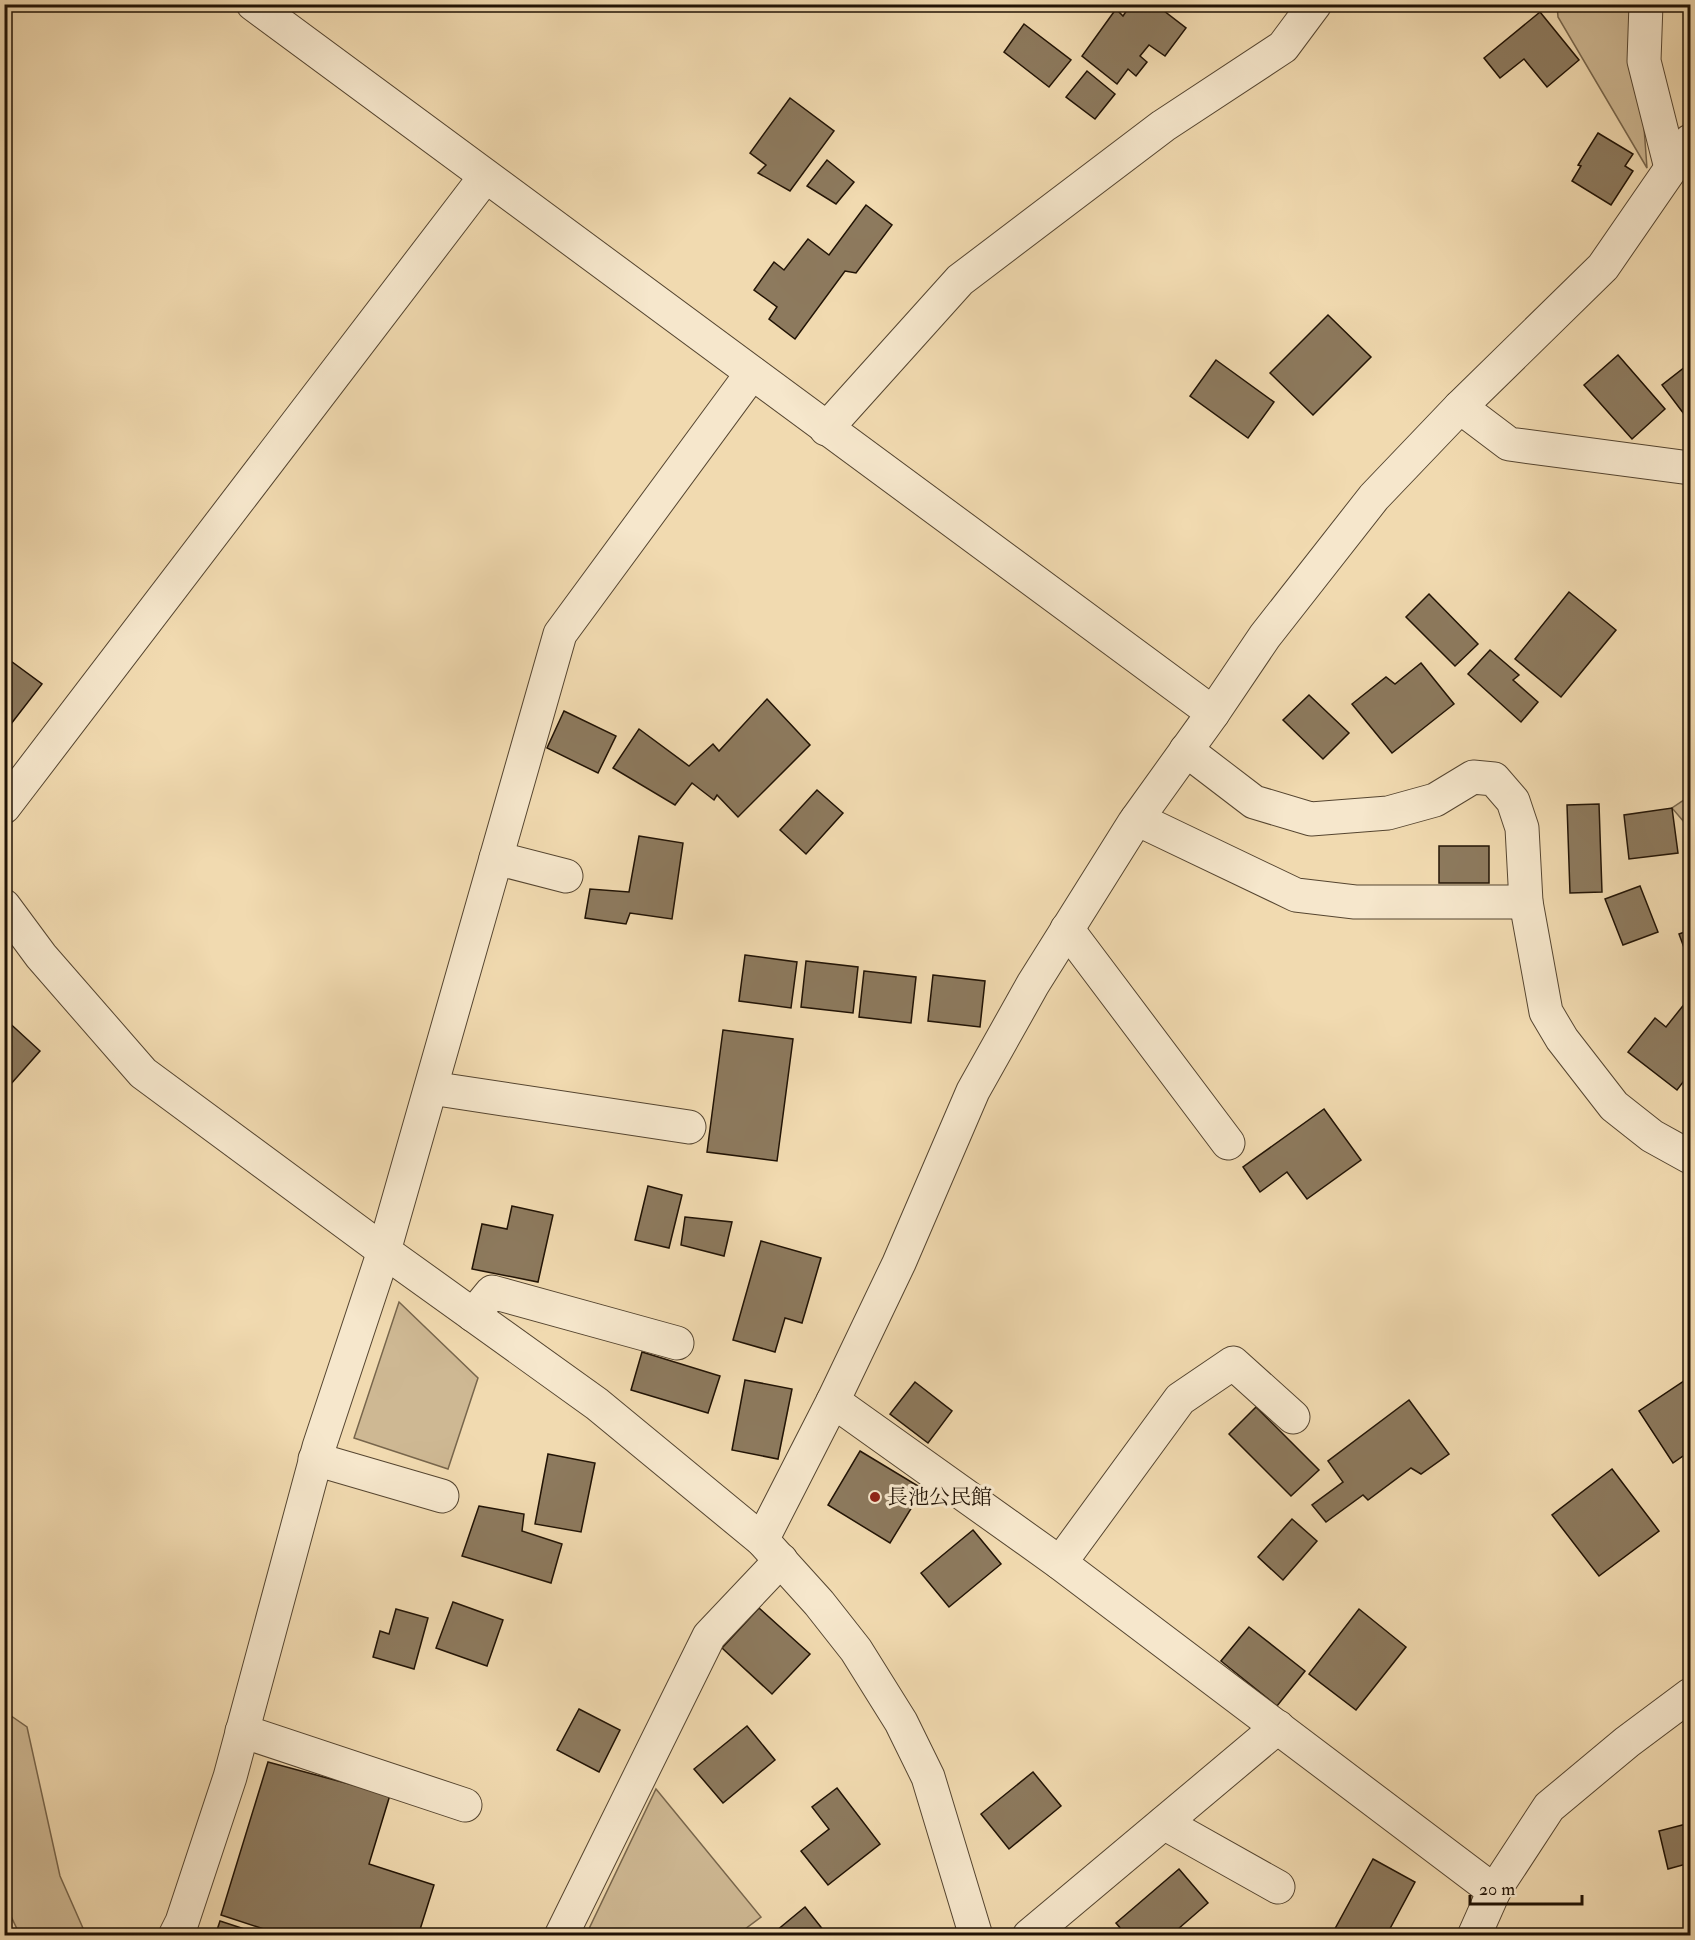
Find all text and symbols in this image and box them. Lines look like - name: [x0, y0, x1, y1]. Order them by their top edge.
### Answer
- place label: 長池公民館: [887, 1484, 992, 1511]
- marker: 長池公民館: [868, 1490, 882, 1504]
- scale bar: [1470, 1868, 1582, 1906]
- text: 20 m: [1479, 1878, 1515, 1901]

